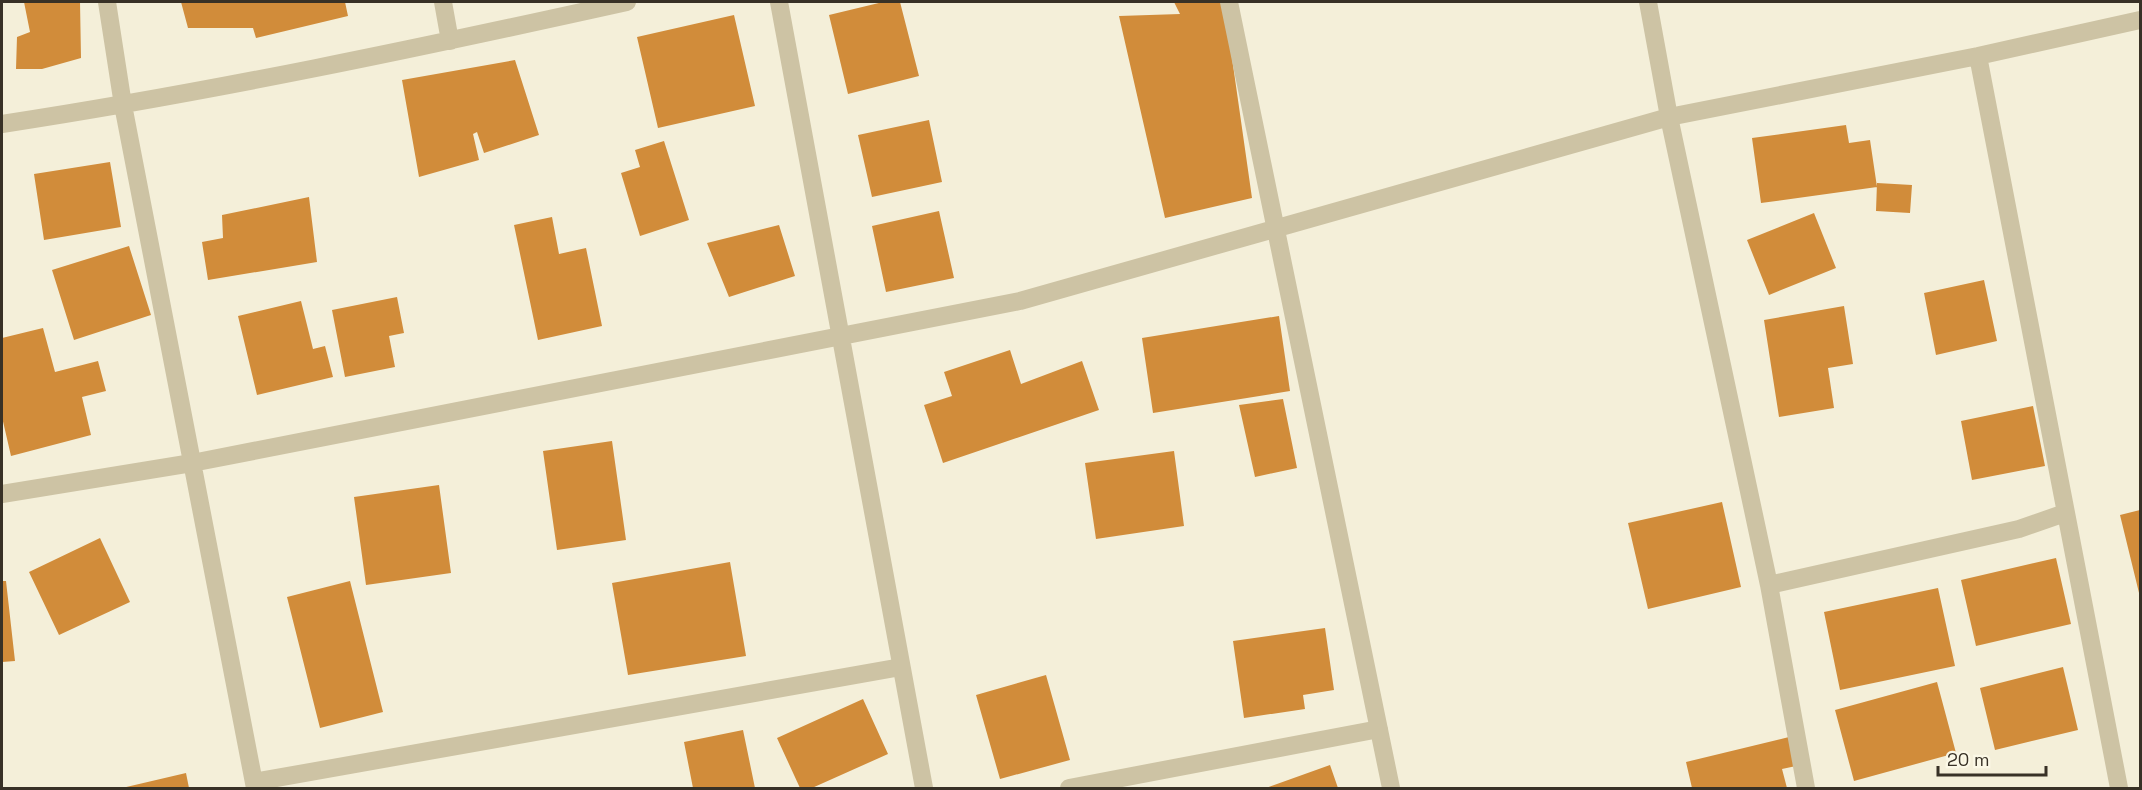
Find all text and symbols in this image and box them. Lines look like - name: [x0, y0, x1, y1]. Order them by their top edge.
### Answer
- scale bar: [1938, 739, 2046, 777]
- text: 20 m: [1947, 748, 1990, 771]

